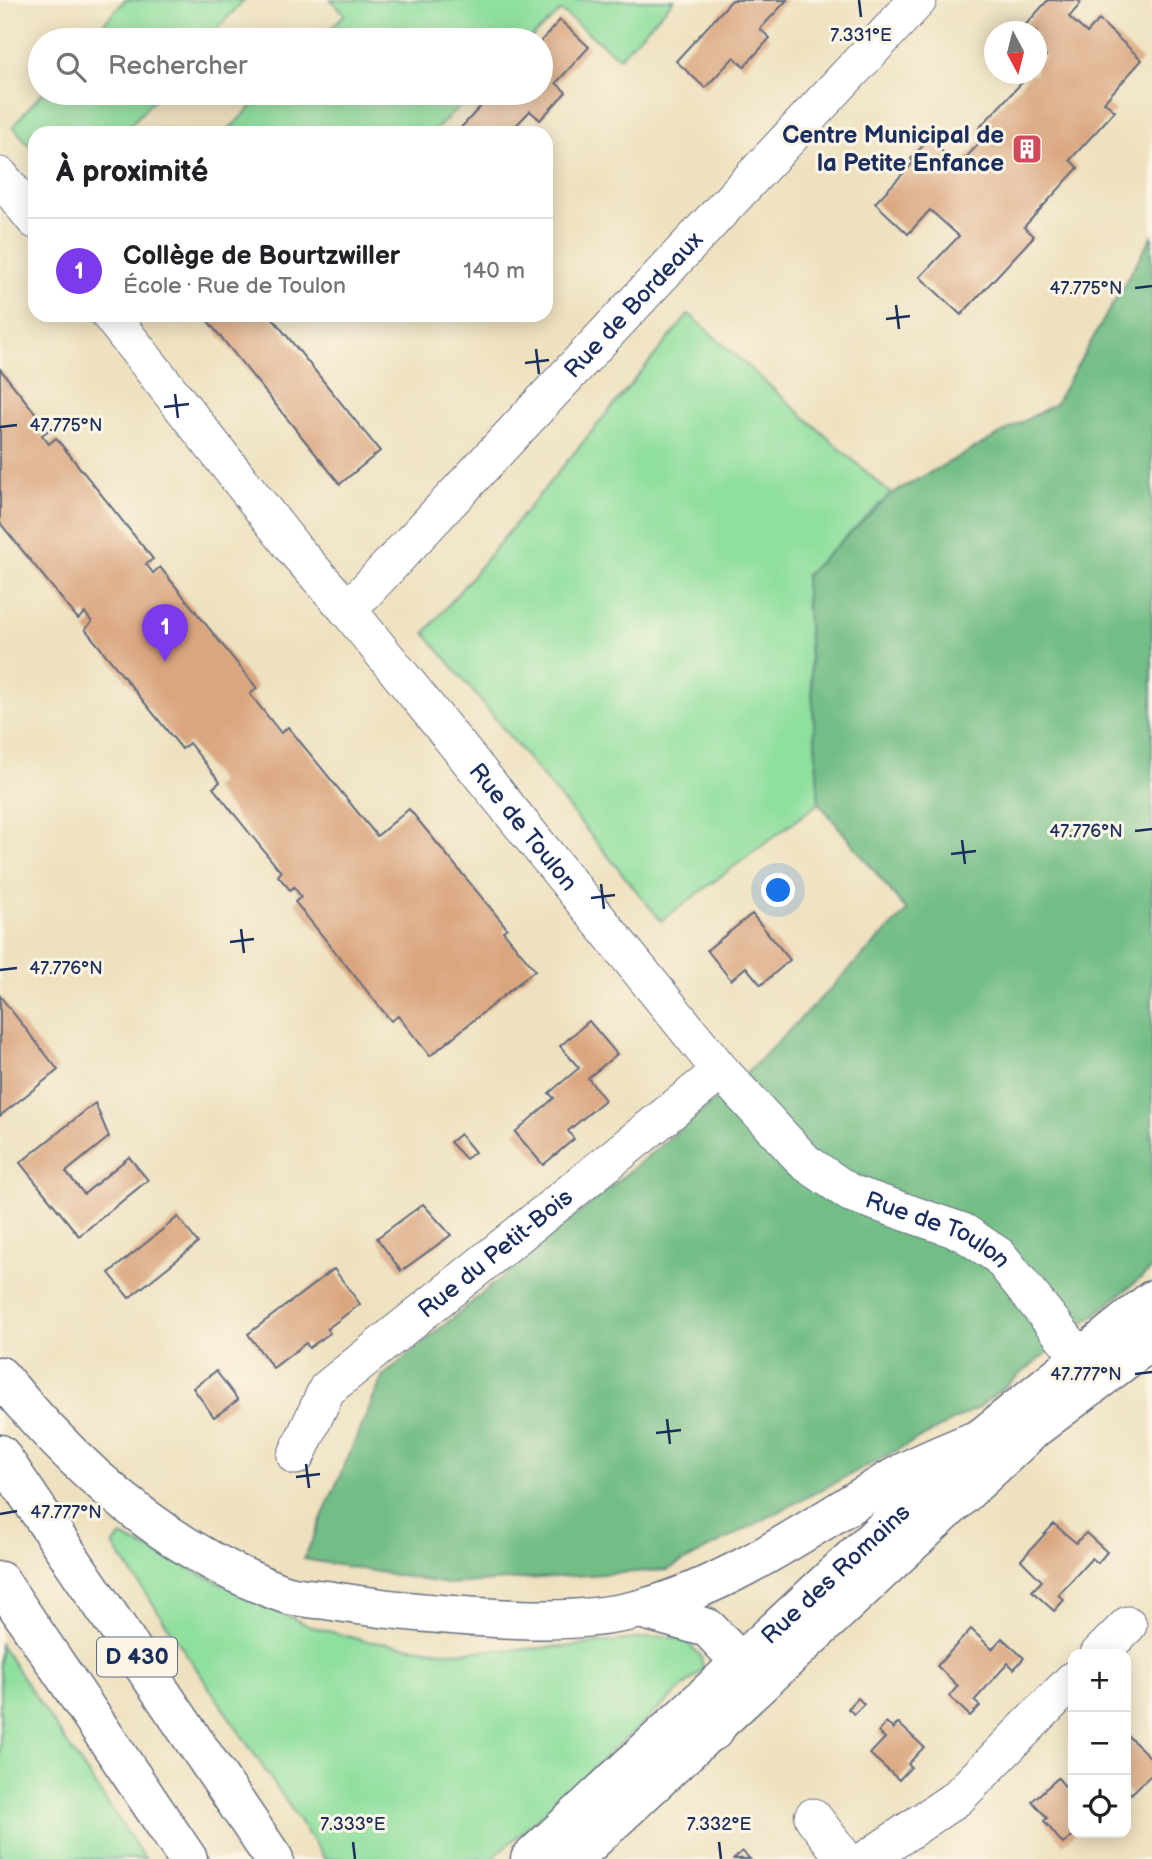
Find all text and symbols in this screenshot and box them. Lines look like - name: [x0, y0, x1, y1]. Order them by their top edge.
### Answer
- north arrow: [984, 21, 1047, 84]
- text: 7.331°E: [830, 25, 892, 46]
- search box: [28, 28, 553, 105]
- icon: search: [52, 48, 90, 86]
- text: Rechercher: [108, 51, 247, 82]
- place label: Centre Municipal de la Petite Enfance: [782, 121, 1004, 178]
- building icon: Centre Municipal de la Petite Enfance: [1010, 132, 1044, 166]
- text: À proximité: [56, 154, 208, 190]
- street label: Rue de Bordeaux: [558, 225, 709, 384]
- text: Collège de Bourtzwiller: [123, 241, 400, 272]
- text: 1: [74, 257, 84, 285]
- text: 140 m: [463, 257, 525, 285]
- text: École · Rue de Toulon: [123, 272, 346, 300]
- text: 47.775°N: [1050, 278, 1122, 299]
- text: 47.775°N: [30, 415, 102, 436]
- pin: 1: [142, 604, 188, 662]
- street label: Rue de Toulon: [463, 757, 584, 897]
- text: 47.776°N: [1049, 821, 1123, 842]
- your location: [761, 873, 795, 907]
- text: 47.776°N: [29, 958, 103, 979]
- street label: Rue du Petit-Bois: [412, 1182, 578, 1324]
- street label: Rue de Toulon: [862, 1185, 1017, 1273]
- text: 47.777°N: [1050, 1364, 1122, 1385]
- street label: Rue des Romains: [755, 1497, 916, 1650]
- text: 47.777°N: [30, 1502, 102, 1523]
- road number: D 430: [97, 1638, 177, 1676]
- map controls: [1068, 1649, 1131, 1838]
- button: +: [1068, 1649, 1131, 1712]
- button: −: [1068, 1712, 1131, 1775]
- button: locate: [1068, 1775, 1131, 1838]
- text: 7.333°E: [320, 1814, 386, 1835]
- text: 7.332°E: [687, 1814, 751, 1835]

